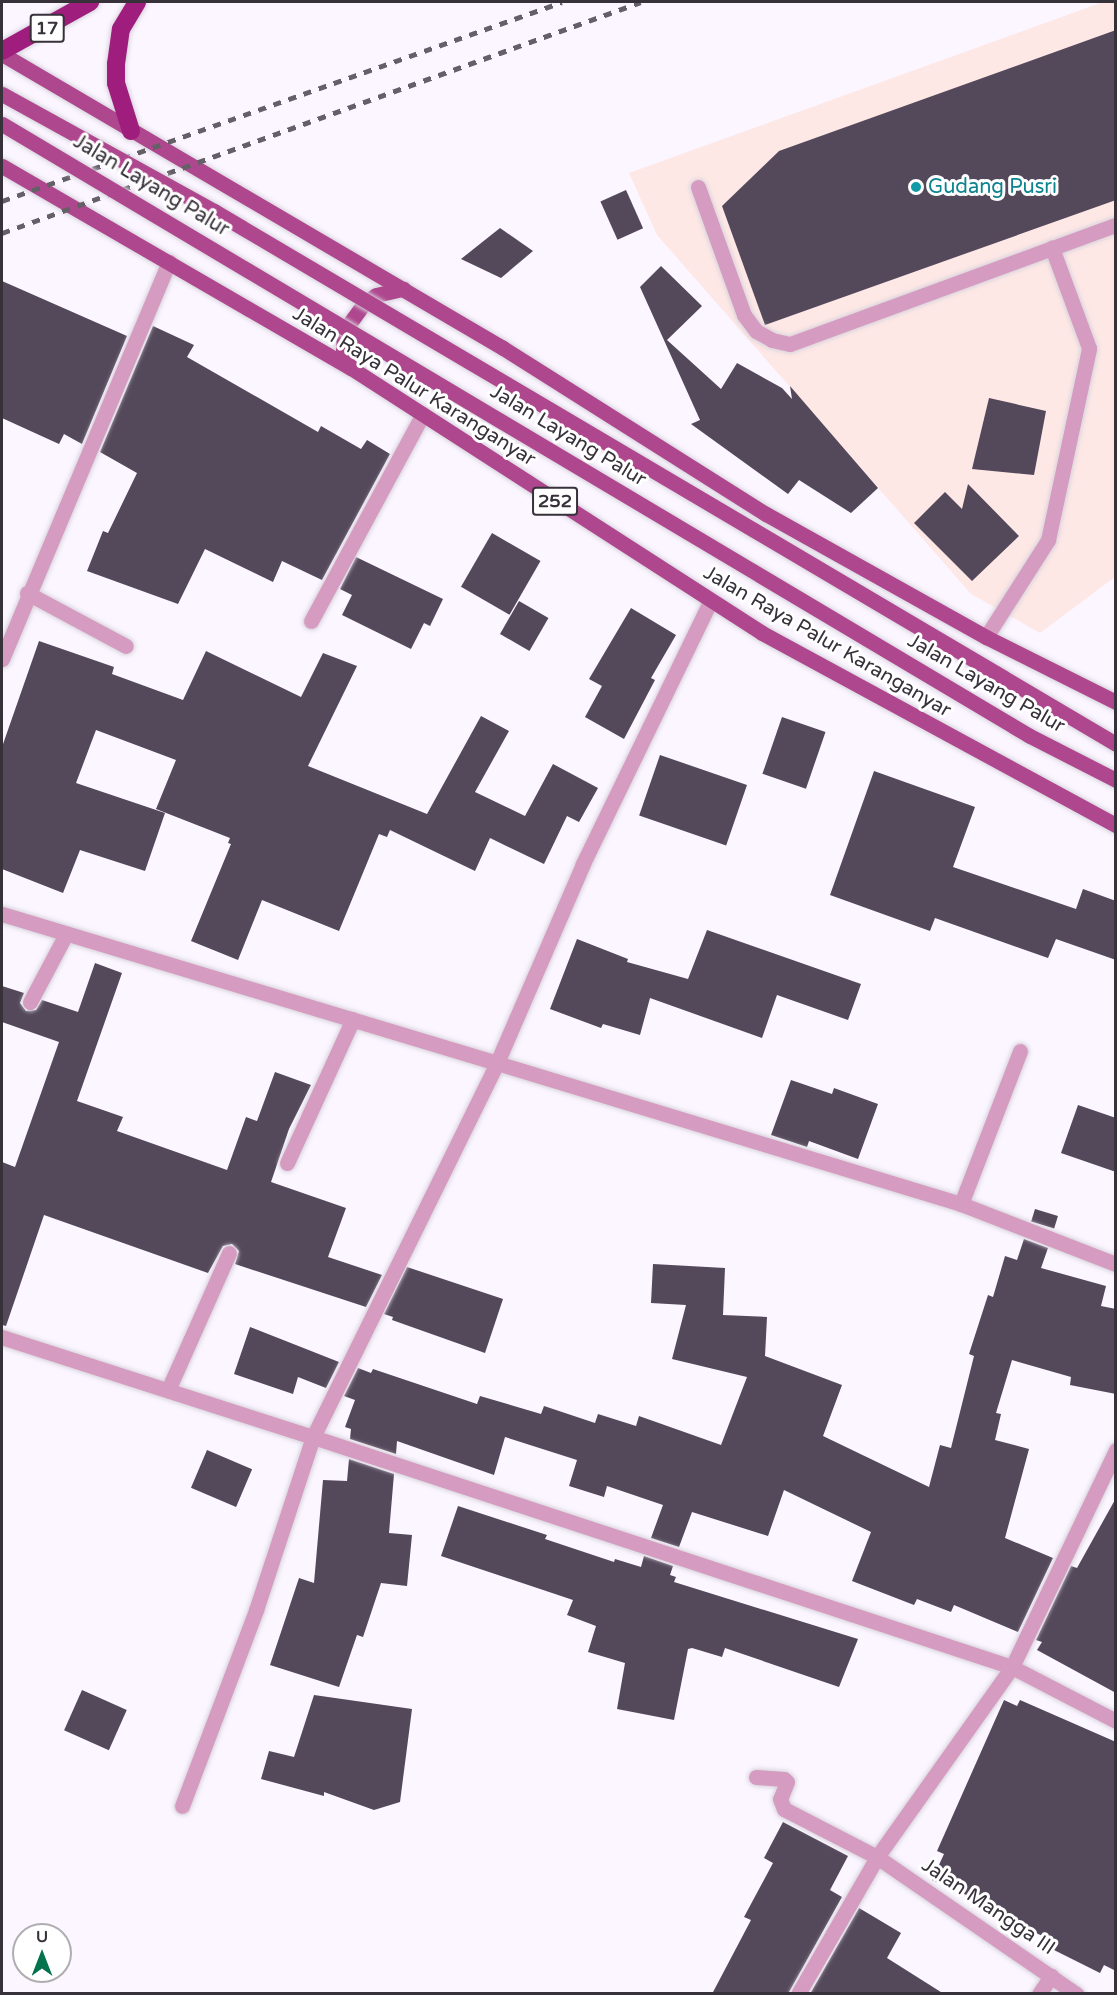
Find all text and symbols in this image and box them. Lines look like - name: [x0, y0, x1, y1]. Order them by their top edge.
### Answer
- road number: 17: [29, 13, 65, 43]
- street label: Jalan Layang Palur: [69, 130, 233, 242]
- place label: Gudang Pusri: [928, 175, 1057, 199]
- marker: Gudang Pusri: [909, 180, 923, 194]
- street label: Jalan Raya Palur Karanganyar: [288, 302, 540, 472]
- street label: Jalan Layang Palur: [486, 380, 650, 492]
- road number: 252: [531, 486, 579, 516]
- street label: Jalan Raya Palur Karanganyar: [699, 561, 955, 723]
- street label: Jalan Layang Palur: [903, 629, 1069, 739]
- street label: Jalan Mangga III: [917, 1854, 1059, 1960]
- north arrow: [12, 1923, 72, 1983]
- text: U: [36, 1927, 48, 1947]

